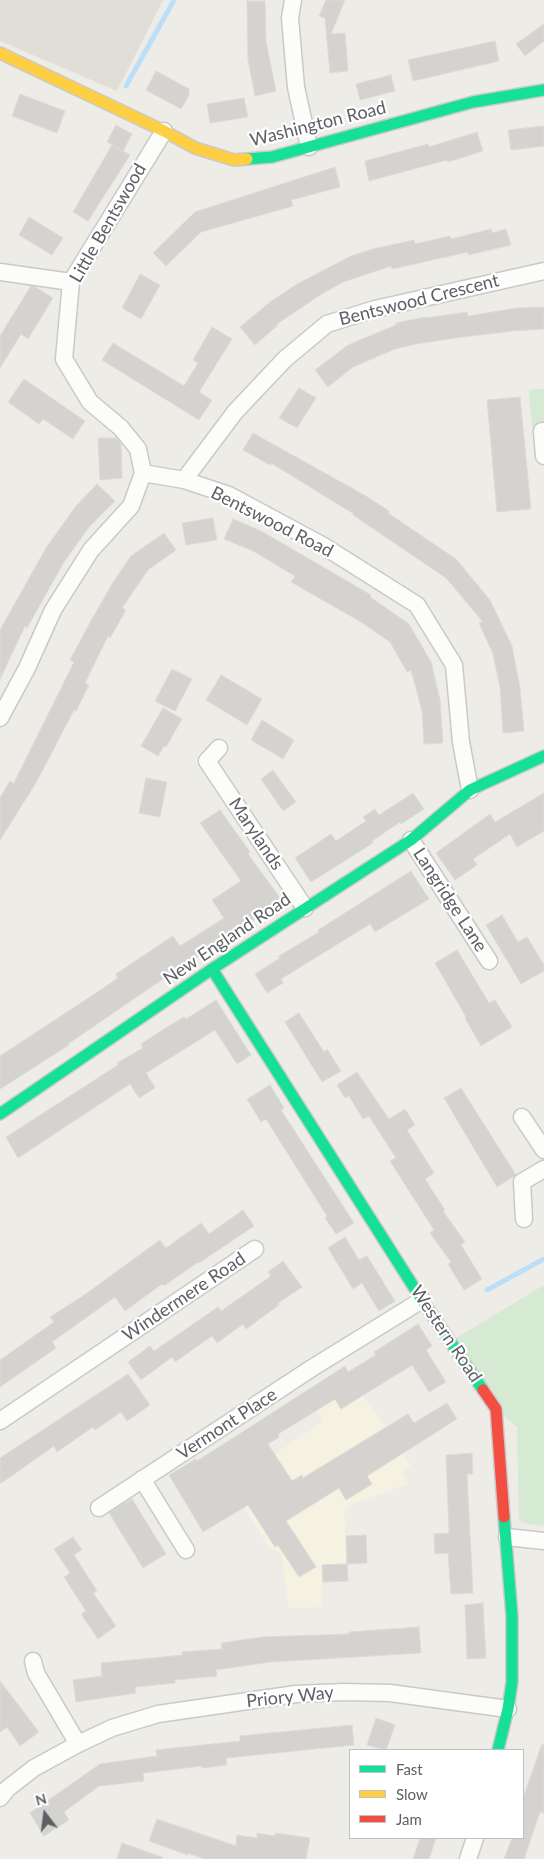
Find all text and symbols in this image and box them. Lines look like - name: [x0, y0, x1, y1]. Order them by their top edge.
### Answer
- street label: Washington Road: [248, 97, 388, 151]
- street label: Little Bentswood: [65, 160, 151, 286]
- street label: Bentswood Crescent: [337, 270, 501, 330]
- street label: Bentswood Road: [207, 482, 337, 562]
- street label: Marylands: [224, 794, 288, 874]
- street label: Langridge Lane: [408, 844, 492, 956]
- street label: New England Road: [159, 888, 295, 990]
- street label: Windermere Road: [118, 1248, 250, 1346]
- street label: Western Road: [406, 1282, 486, 1386]
- street label: Vermont Place: [173, 1384, 281, 1464]
- street label: Priory Way: [245, 1682, 335, 1712]
- legend: [349, 1749, 524, 1839]
- text: Fast: [396, 1760, 423, 1778]
- text: Slow: [396, 1785, 428, 1803]
- north arrow: [20, 1789, 70, 1839]
- text: N: [34, 1789, 48, 1809]
- text: Jam: [396, 1810, 422, 1828]

